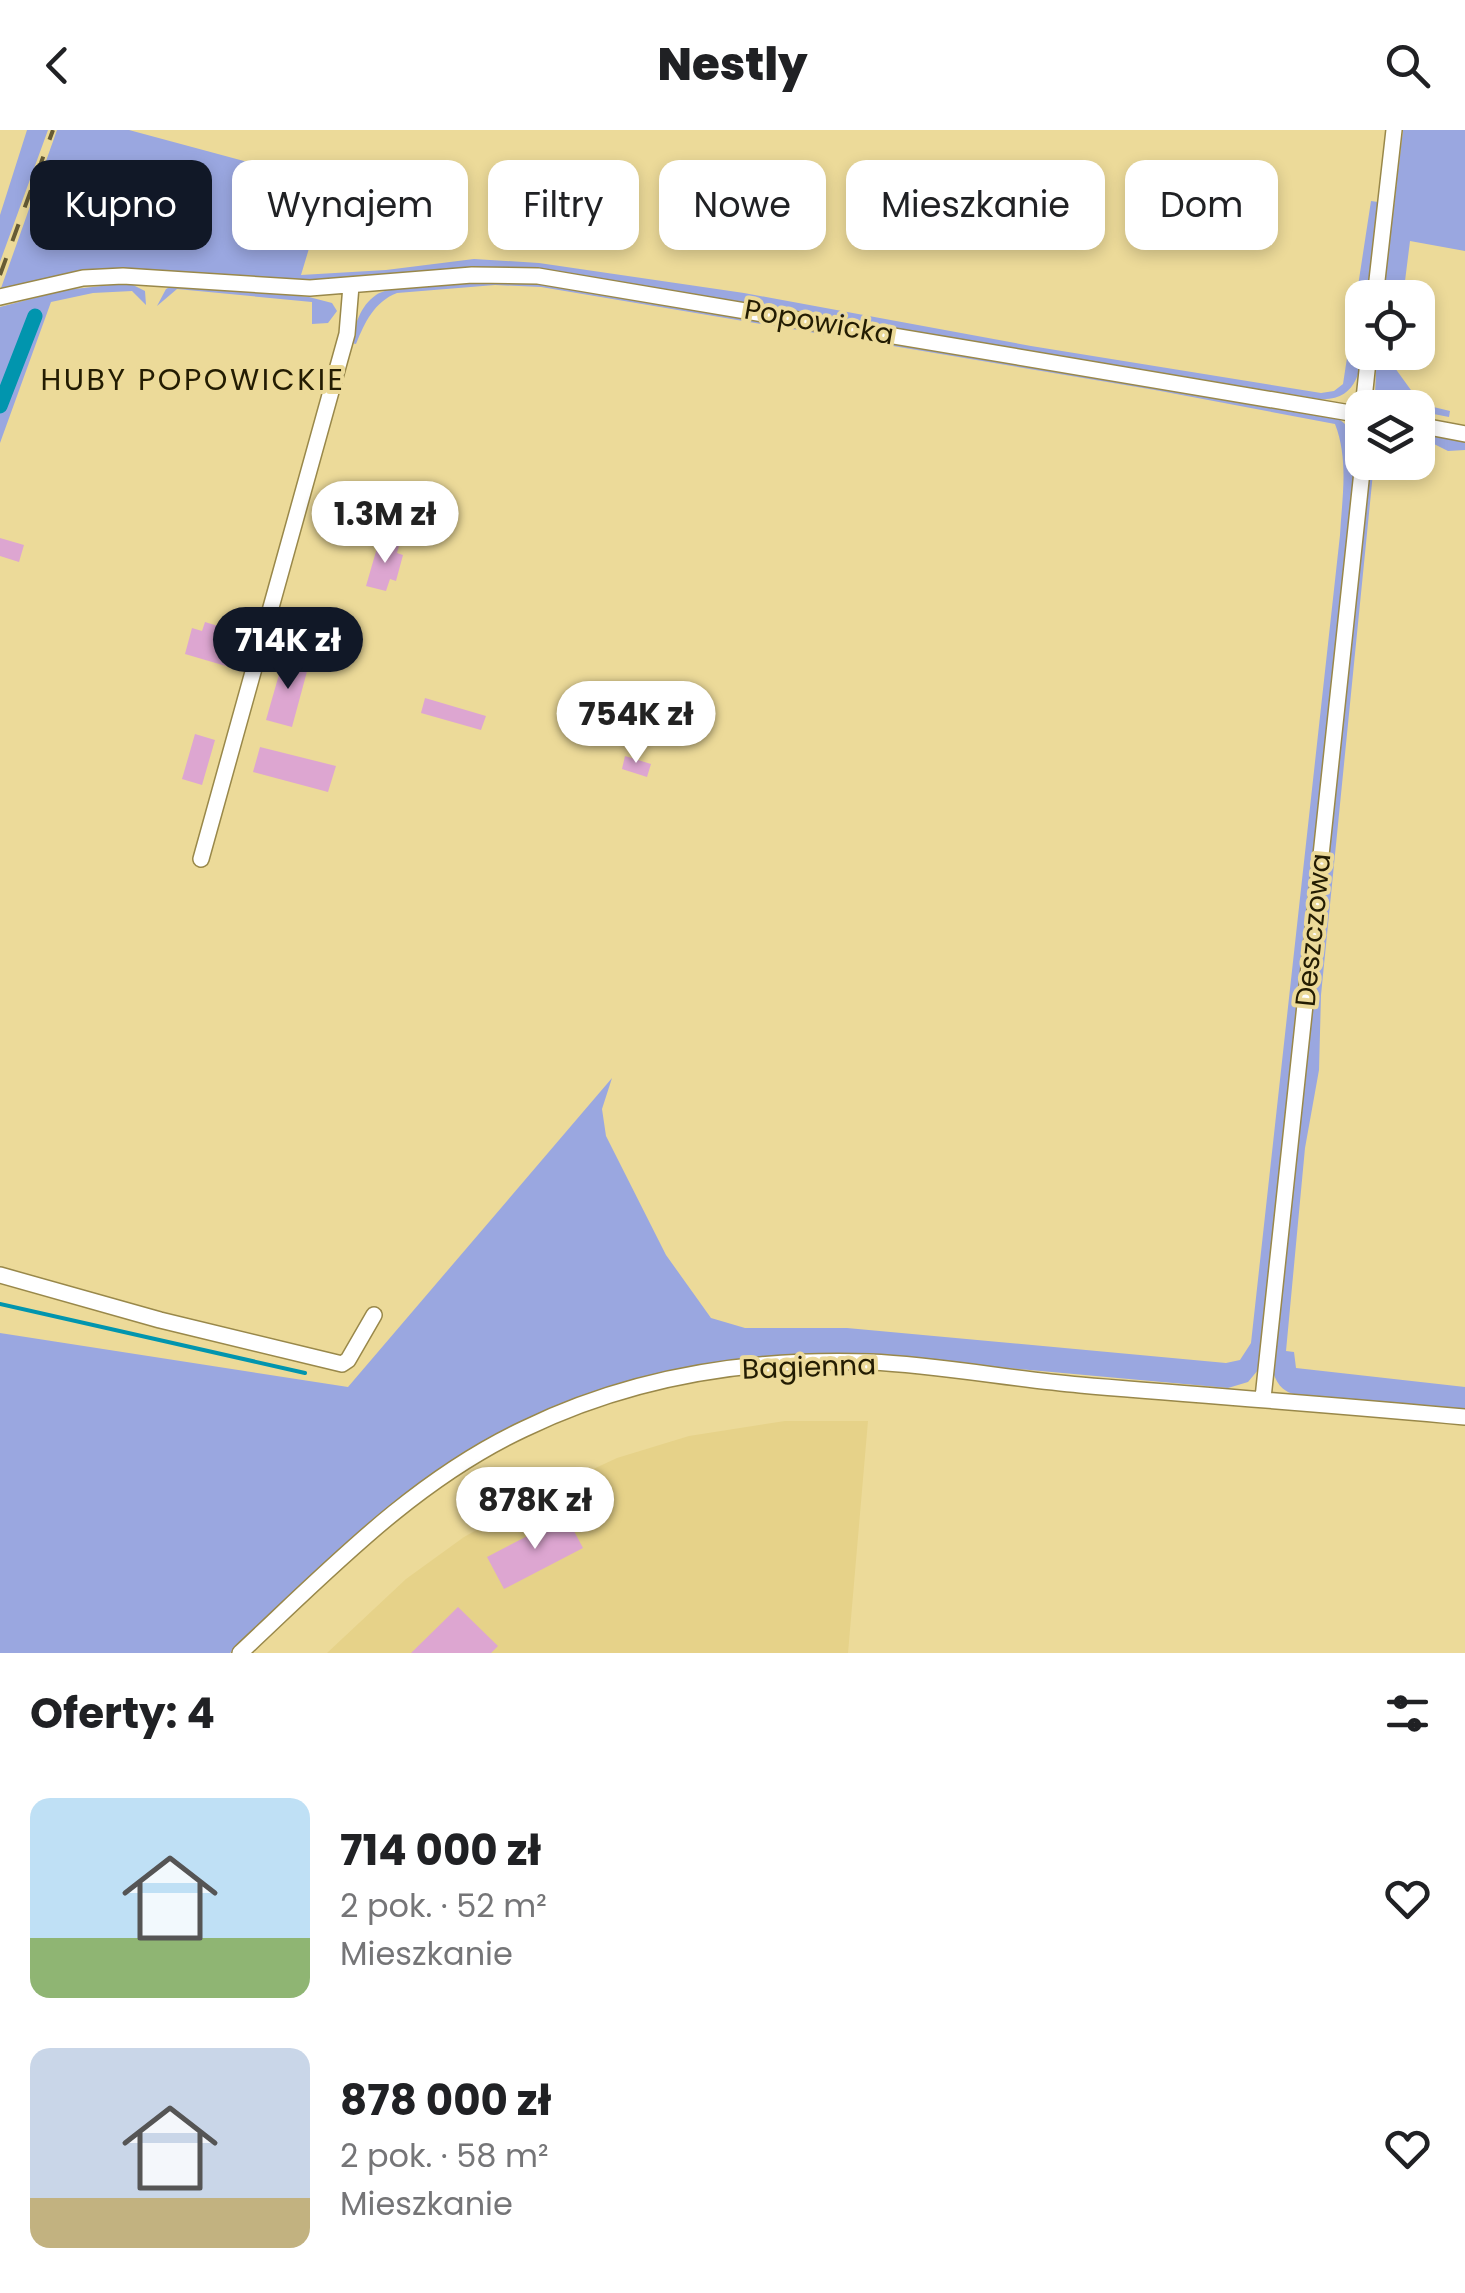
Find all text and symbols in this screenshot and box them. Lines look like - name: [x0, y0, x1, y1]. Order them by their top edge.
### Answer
- text: Nestly: [658, 33, 808, 96]
- icon: back: [30, 38, 85, 93]
- icon: search: [1380, 38, 1435, 93]
- chip: Kupno: [30, 160, 212, 250]
- chip: Wynajem: [232, 160, 468, 250]
- chip: Filtry: [488, 160, 639, 250]
- chip: Nowe: [659, 160, 826, 250]
- chip: Mieszkanie: [846, 160, 1105, 250]
- chip: Dom: [1125, 160, 1278, 250]
- map controls: [1345, 280, 1435, 480]
- button: locate: [1345, 280, 1435, 370]
- street label: Popowicka: [741, 290, 897, 354]
- district label: HUBY POPOWICKIE: [41, 358, 345, 401]
- button: layers: [1345, 390, 1435, 480]
- pin: 1.3M zł: [293, 481, 477, 566]
- text: 1.3M zł: [334, 491, 436, 536]
- pin: 714K zł: [196, 607, 380, 692]
- text: 714K zł: [235, 617, 341, 662]
- pin: 754K zł: [544, 681, 728, 766]
- text: 754K zł: [579, 691, 693, 736]
- street label: Deszczowa: [1286, 851, 1340, 1009]
- street label: Bagienna: [741, 1345, 877, 1389]
- pin: 878K zł: [443, 1467, 627, 1552]
- text: 878K zł: [478, 1477, 592, 1522]
- text: Oferty: 4: [30, 1684, 215, 1743]
- icon: filters: [1380, 1686, 1435, 1741]
- text: 714 000 zł: [340, 1821, 541, 1880]
- icon: home: [110, 1838, 230, 1958]
- icon: heart: [1380, 1871, 1435, 1926]
- text: 2 pok. · 52 m²: [340, 1883, 547, 1928]
- text: Mieszkanie: [340, 1931, 513, 1976]
- text: 878 000 zł: [340, 2071, 551, 2130]
- icon: home: [110, 2088, 230, 2208]
- icon: heart: [1380, 2121, 1435, 2176]
- text: 2 pok. · 58 m²: [340, 2133, 548, 2178]
- text: Mieszkanie: [340, 2181, 513, 2226]

